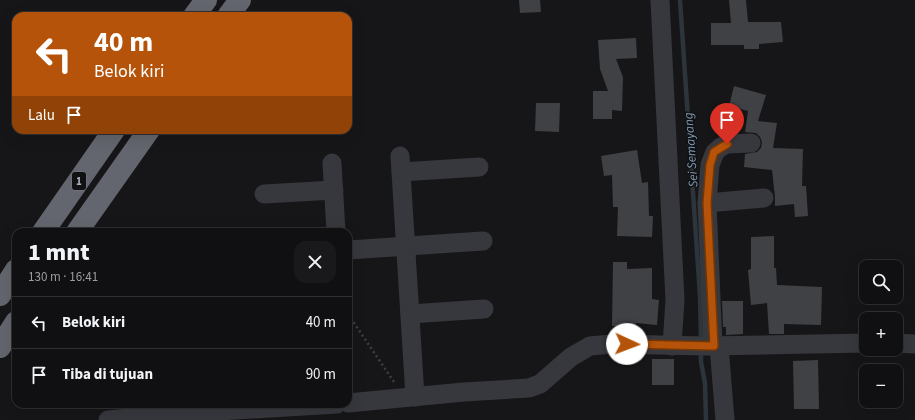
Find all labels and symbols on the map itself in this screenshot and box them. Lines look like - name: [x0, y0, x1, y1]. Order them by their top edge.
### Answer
- pin: [710, 103, 744, 144]
- water label: Sei Semayang: [679, 112, 703, 188]
- road number: 1: [72, 172, 86, 190]
- position arrow: [606, 323, 648, 365]

